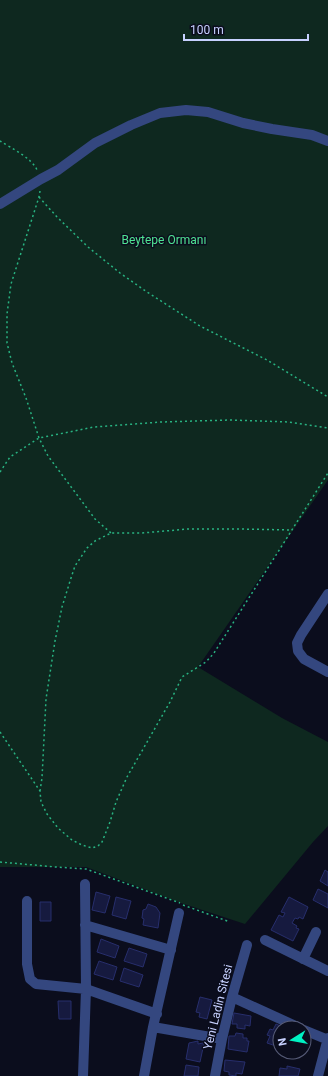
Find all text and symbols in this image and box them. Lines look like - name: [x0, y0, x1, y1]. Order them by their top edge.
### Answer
- scale bar: [184, 16, 308, 42]
- text: 100 m: [190, 23, 224, 37]
- park label: Beytepe Ormanı: [122, 233, 206, 247]
- street label: Yeni Ladin Sitesi: [201, 963, 235, 1051]
- north arrow: [272, 1020, 312, 1060]
- text: N: [276, 1037, 290, 1047]

